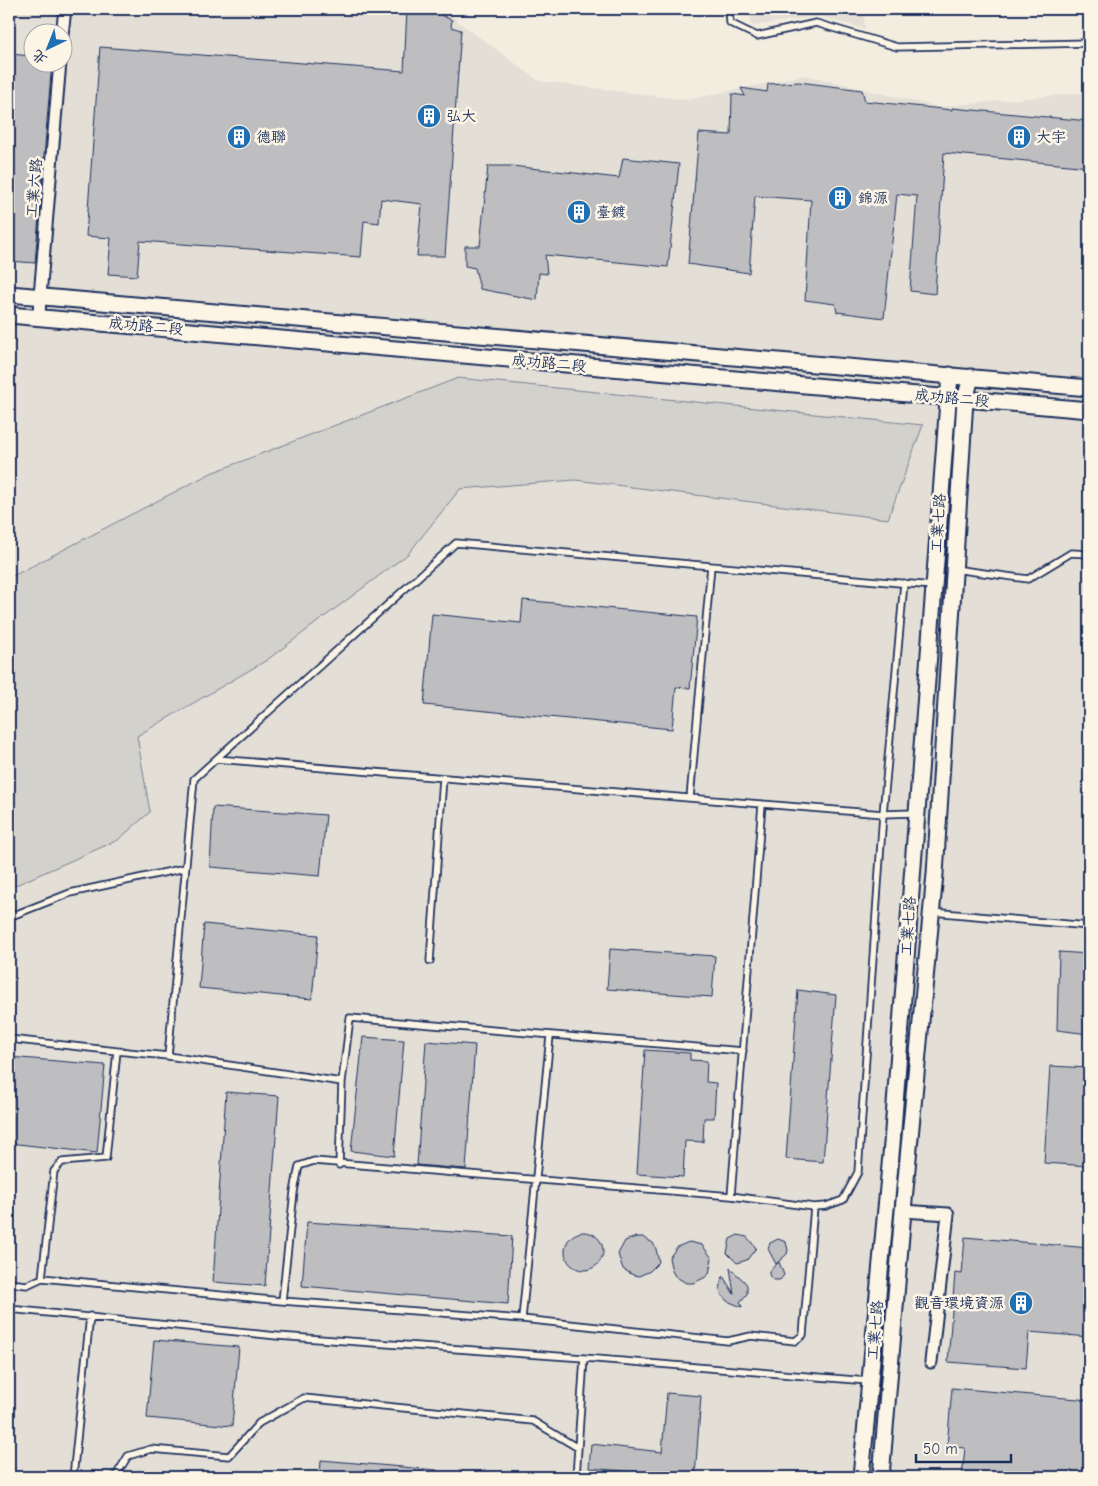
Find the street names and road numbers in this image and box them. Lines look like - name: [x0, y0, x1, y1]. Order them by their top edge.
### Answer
- street label: 工業六路: [22, 157, 46, 219]
- street label: 成功路二段: [108, 314, 184, 338]
- street label: 成功路二段: [511, 351, 587, 375]
- street label: 成功路二段: [914, 386, 990, 410]
- street label: 工業七路: [927, 492, 949, 554]
- street label: 工業七路: [897, 895, 919, 957]
- street label: 工業七路: [863, 1299, 887, 1361]

